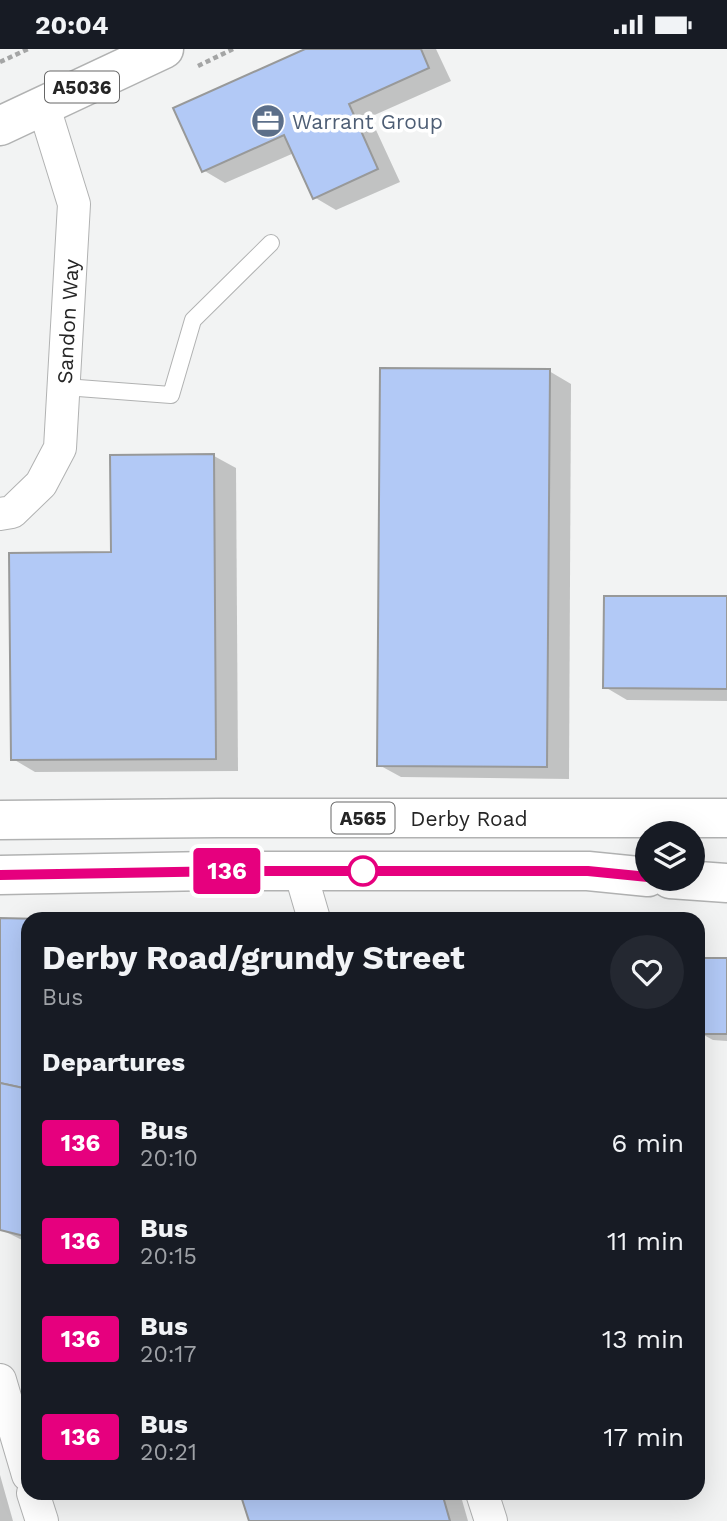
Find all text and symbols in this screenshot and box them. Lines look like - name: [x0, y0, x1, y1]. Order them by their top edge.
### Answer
- text: 20:04: [35, 10, 109, 40]
- road number: A5036: [45, 71, 119, 103]
- office icon: Warrant Group: [249, 102, 287, 140]
- place label: Warrant Group: [292, 109, 443, 134]
- street label: Sandon Way: [51, 258, 83, 385]
- road number: A565: [332, 803, 394, 833]
- street label: Derby Road: [410, 806, 528, 831]
- map controls: [635, 821, 705, 891]
- button: layers: [635, 821, 705, 891]
- line badge: 136: [187, 848, 267, 894]
- unlabelled marker: [348, 856, 378, 886]
- text: 136: [207, 857, 247, 885]
- button: heart: [610, 935, 684, 1009]
- text: Derby Road/grundy Street: [42, 938, 465, 977]
- text: Bus: [42, 984, 83, 1011]
- text: Departures: [42, 1047, 185, 1077]
- text: Bus: [140, 1115, 188, 1145]
- text: 6 min: [612, 1128, 684, 1158]
- text: 136: [61, 1129, 100, 1157]
- text: 20:10: [140, 1145, 198, 1172]
- text: Bus: [140, 1213, 188, 1243]
- text: 11 min: [607, 1226, 684, 1256]
- text: 136: [61, 1227, 100, 1255]
- text: 20:15: [140, 1243, 197, 1270]
- text: Bus: [140, 1311, 188, 1341]
- text: 13 min: [602, 1324, 684, 1354]
- text: 136: [61, 1325, 100, 1353]
- text: 20:17: [140, 1341, 196, 1368]
- text: Bus: [140, 1409, 188, 1439]
- text: 17 min: [603, 1422, 684, 1452]
- text: 136: [61, 1423, 100, 1451]
- text: 20:21: [140, 1439, 197, 1466]

